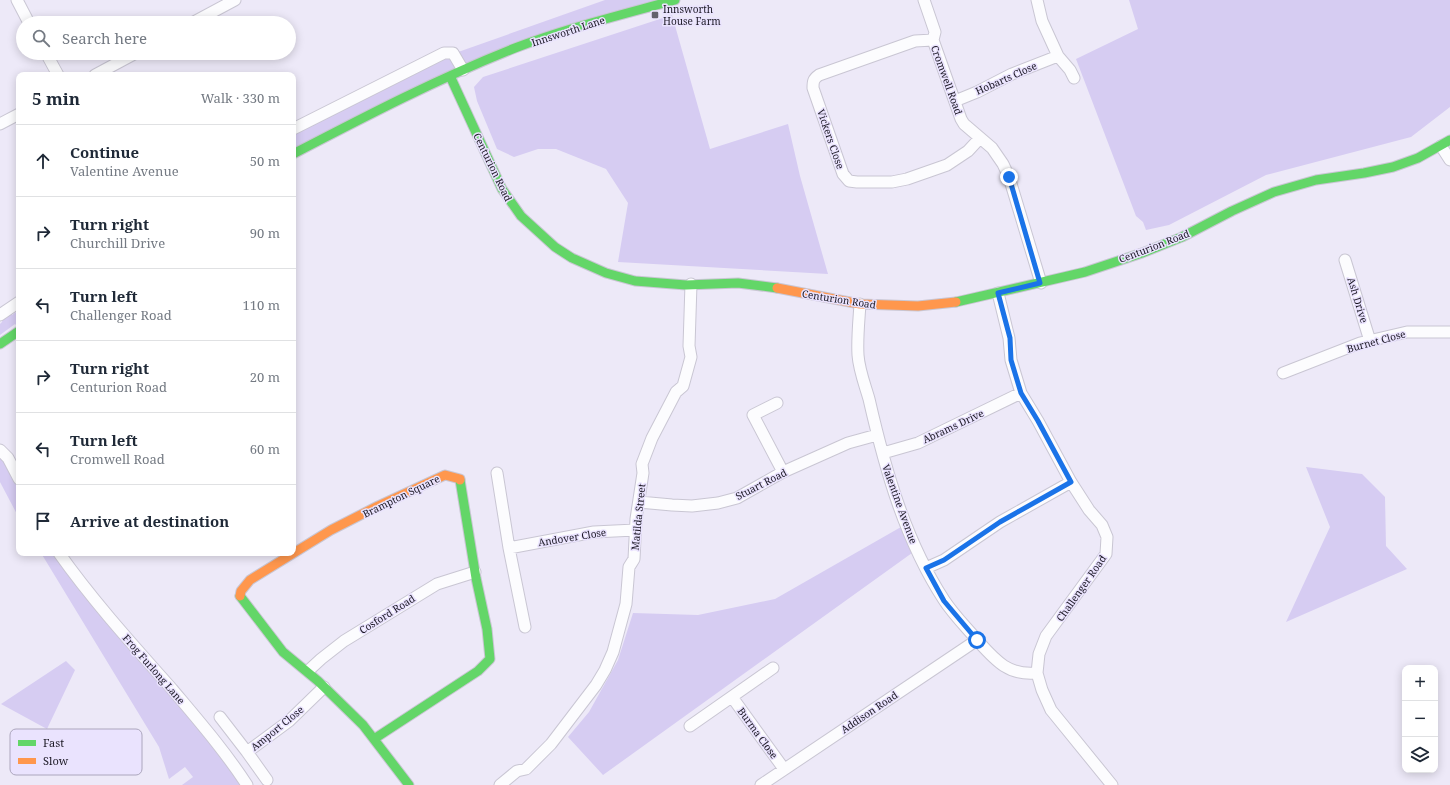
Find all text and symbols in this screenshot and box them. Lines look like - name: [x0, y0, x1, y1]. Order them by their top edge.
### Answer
- place label: Innsworth House Farm: [663, 2, 721, 28]
- marker: Innsworth House Farm: [650, 10, 660, 20]
- street label: Innsworth Lane: [530, 13, 606, 49]
- search box: [16, 16, 296, 60]
- icon: search: [30, 27, 52, 49]
- text: Search here: [62, 28, 147, 48]
- street label: Cromwell Road: [928, 43, 966, 117]
- street label: Hobarts Close: [973, 58, 1039, 98]
- text: 5 min: [32, 87, 80, 110]
- text: Walk · 330 m: [201, 89, 280, 107]
- street label: Vickers Close: [814, 107, 848, 171]
- street label: Centurion Road: [470, 130, 516, 204]
- text: Continue: [70, 142, 139, 162]
- icon: ahead: [32, 150, 54, 172]
- text: 50 m: [250, 152, 280, 170]
- text: Valentine Avenue: [70, 162, 179, 180]
- route end: [1000, 168, 1018, 186]
- text: Turn right: [70, 214, 149, 234]
- icon: right: [32, 222, 54, 244]
- text: 90 m: [250, 224, 280, 242]
- street label: Centurion Road: [1117, 226, 1191, 266]
- text: Churchill Drive: [70, 234, 165, 252]
- street label: Ash Drive: [1344, 276, 1372, 324]
- text: Turn left: [70, 286, 138, 306]
- street label: Centurion Road: [801, 286, 877, 312]
- icon: left: [32, 294, 54, 316]
- text: 110 m: [243, 296, 280, 314]
- text: Challenger Road: [70, 306, 172, 324]
- street label: Burnet Close: [1345, 326, 1407, 356]
- text: Turn right: [70, 358, 149, 378]
- icon: right: [32, 366, 54, 388]
- text: 20 m: [250, 368, 280, 386]
- text: Centurion Road: [70, 378, 167, 396]
- street label: Abrams Drive: [920, 406, 986, 446]
- text: Turn left: [70, 430, 138, 450]
- icon: left: [32, 438, 54, 460]
- text: 60 m: [250, 440, 280, 458]
- text: Cromwell Road: [70, 450, 165, 468]
- street label: Valentine Avenue: [879, 462, 921, 546]
- street label: Stuart Road: [733, 465, 789, 503]
- street label: Brampton Square: [360, 471, 442, 521]
- street label: Matilda Street: [628, 482, 649, 551]
- icon: arrive: [32, 510, 54, 532]
- text: Arrive at destination: [70, 511, 229, 531]
- street label: Andover Close: [537, 525, 607, 549]
- street label: Challenger Road: [1053, 552, 1109, 624]
- street label: Cosford Road: [356, 591, 418, 637]
- street label: Frog Furlong Lane: [120, 631, 188, 707]
- route start: [968, 631, 986, 649]
- map controls: [1402, 665, 1438, 773]
- button: +: [1402, 665, 1438, 701]
- street label: Addison Road: [838, 688, 900, 736]
- button: −: [1402, 701, 1438, 737]
- street label: Amport Close: [248, 702, 306, 754]
- street label: Burma Close: [735, 705, 781, 761]
- legend: [10, 729, 142, 775]
- text: Fast: [43, 735, 64, 750]
- button: layers: [1402, 737, 1438, 773]
- text: Slow: [43, 753, 69, 768]

